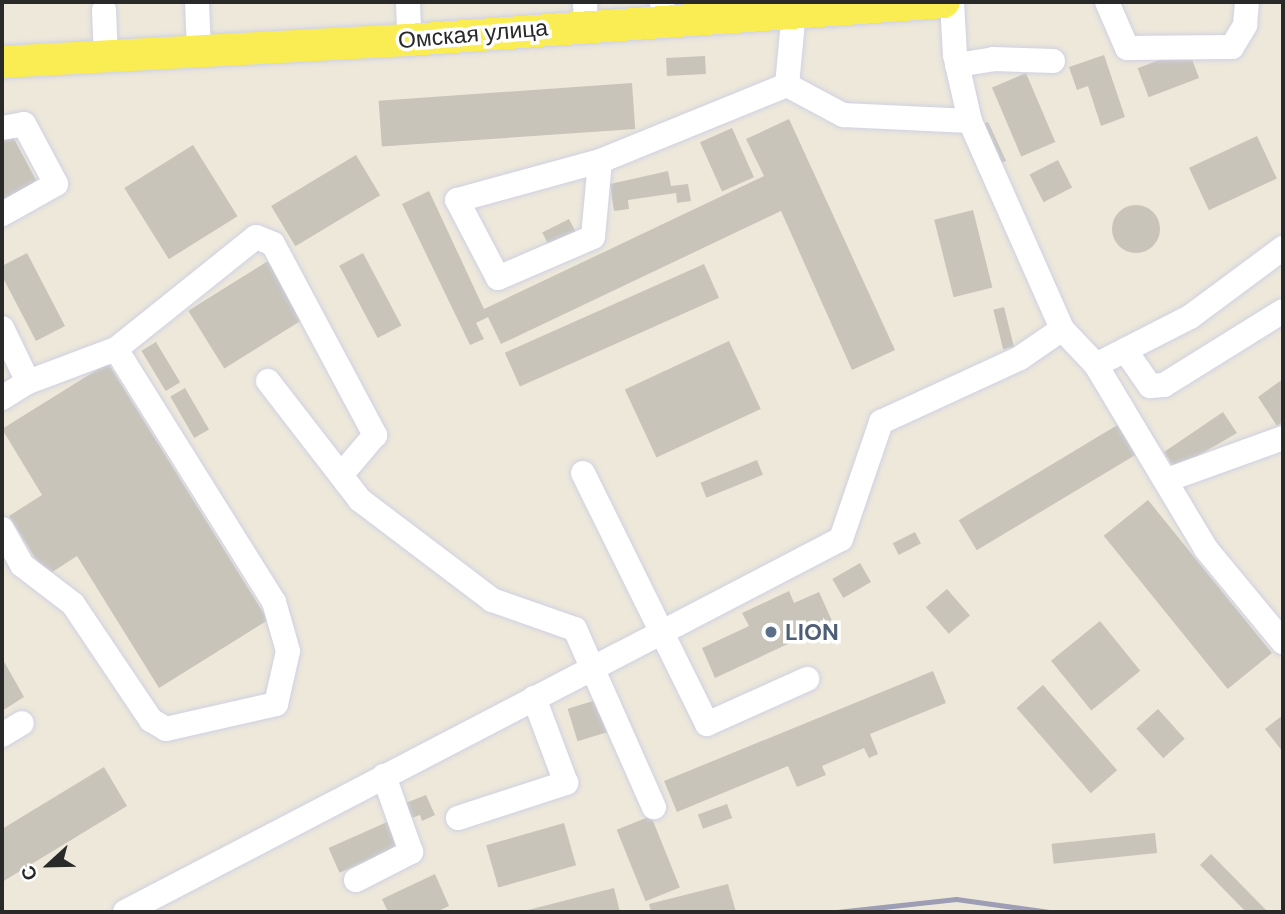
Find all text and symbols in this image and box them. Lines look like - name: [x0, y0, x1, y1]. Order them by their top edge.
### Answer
- street label: Омская улица: [397, 14, 549, 54]
- place label: LION: [785, 618, 839, 646]
- marker: LION: [763, 624, 779, 640]
- north arrow: [14, 830, 84, 900]
- text: С: [15, 862, 43, 884]

